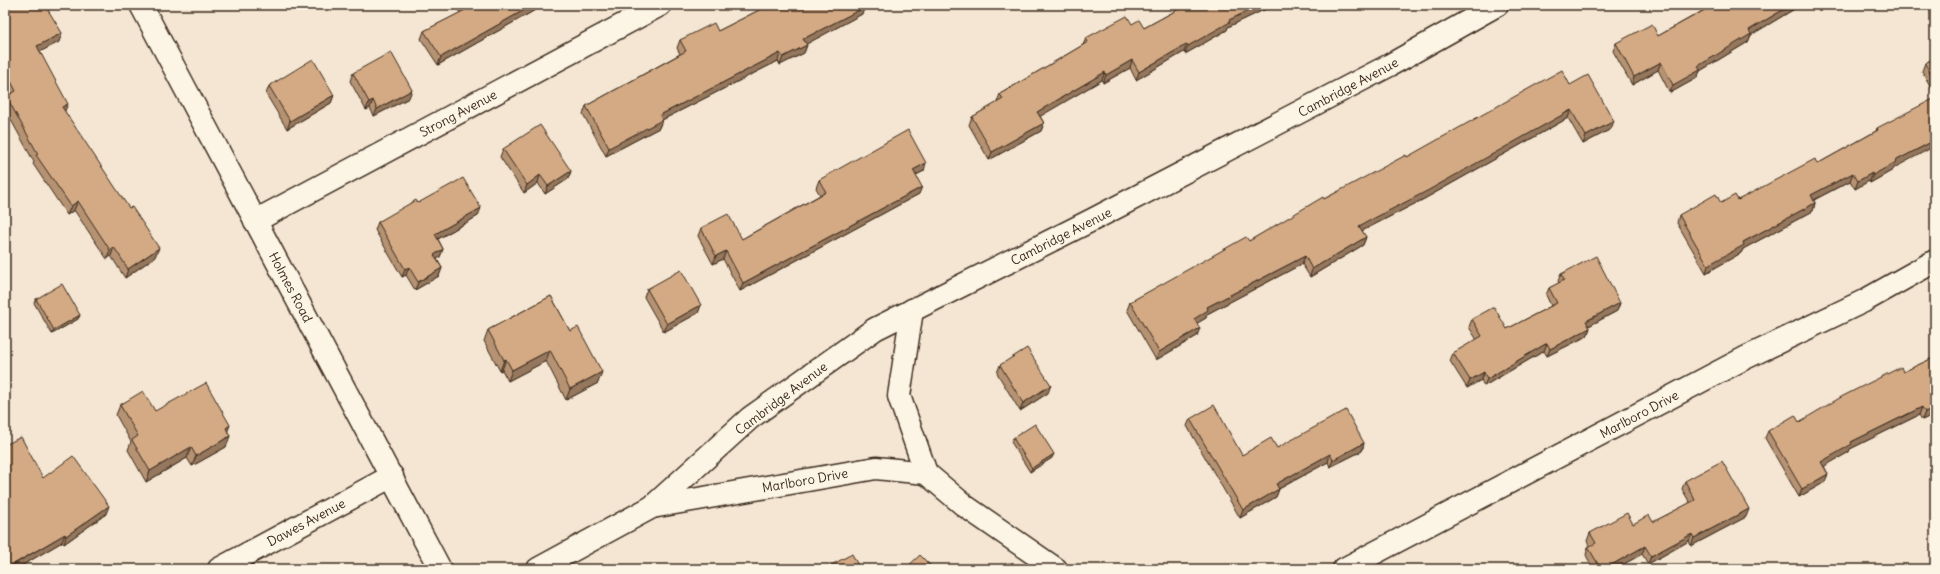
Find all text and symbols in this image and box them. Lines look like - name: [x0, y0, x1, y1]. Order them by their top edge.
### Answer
- street label: Cambridge Avenue: [1295, 54, 1401, 121]
- street label: Strong Avenue: [417, 86, 500, 141]
- street label: Cambridge Avenue: [1008, 204, 1115, 269]
- street label: Holmes Road: [265, 249, 316, 326]
- street label: Cambridge Avenue: [732, 358, 831, 439]
- street label: Marlboro Drive: [1597, 387, 1682, 442]
- street label: Marlboro Drive: [761, 465, 849, 496]
- street label: Dawes Avenue: [264, 495, 348, 550]

